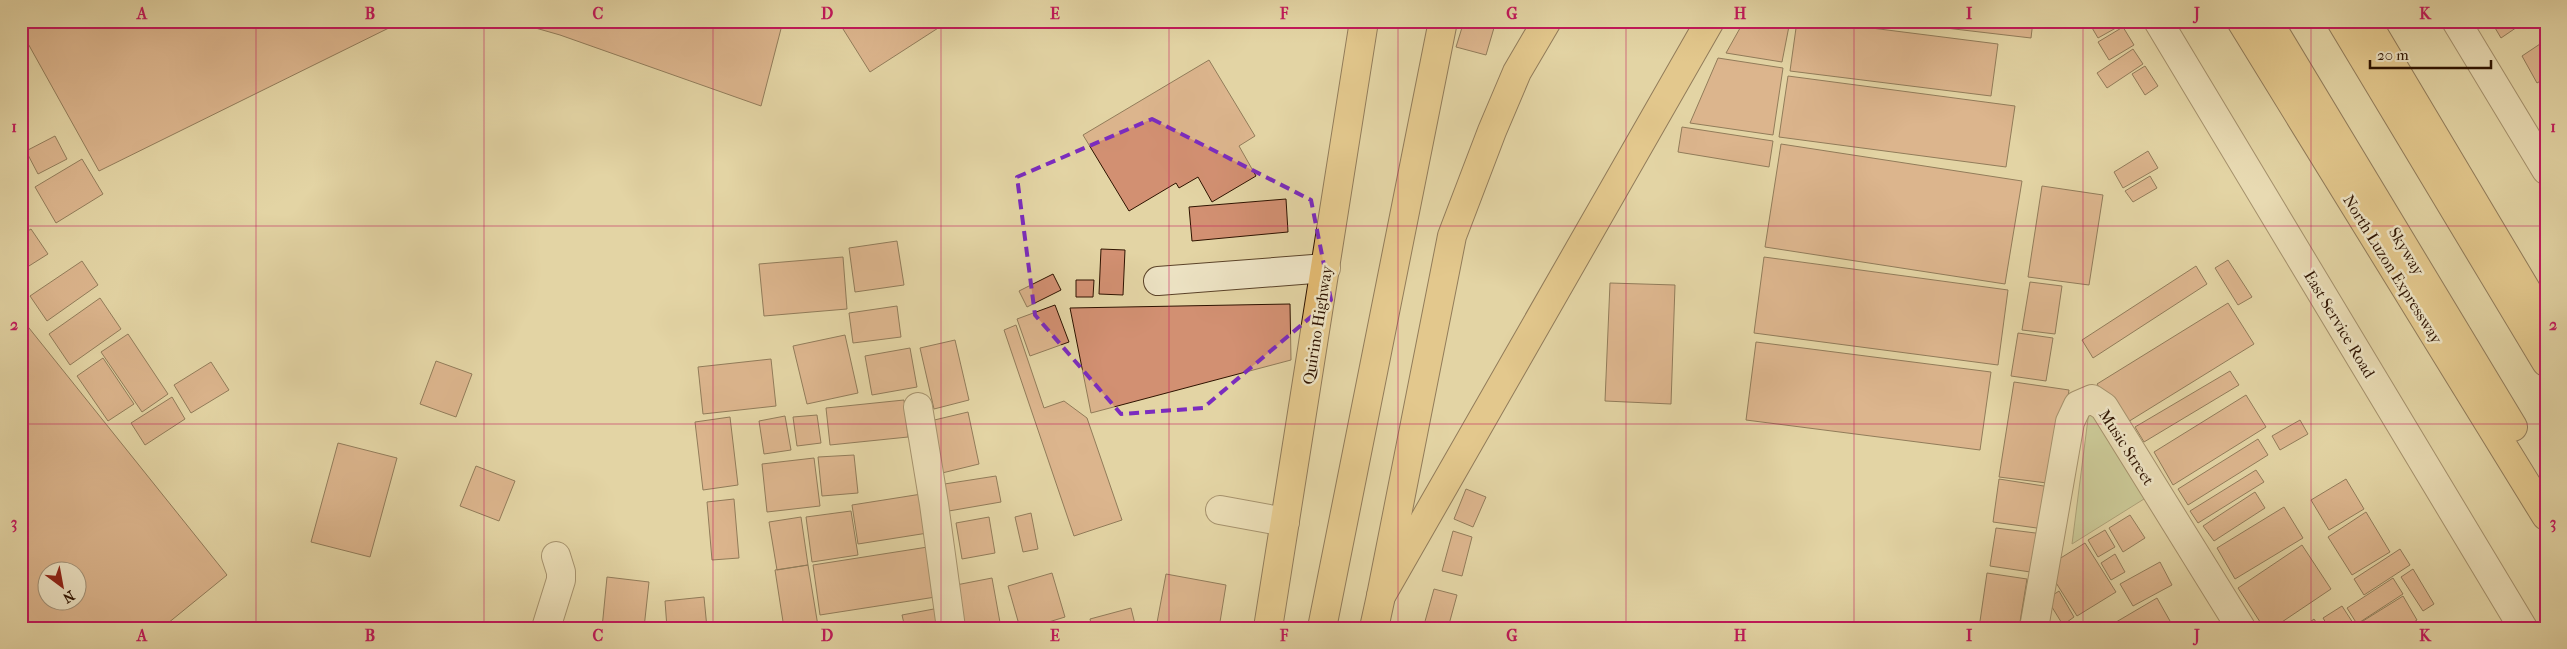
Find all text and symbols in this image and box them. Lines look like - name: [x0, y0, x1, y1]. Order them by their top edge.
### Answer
- text: A: [136, 4, 148, 23]
- text: B: [365, 4, 375, 23]
- text: C: [593, 4, 604, 23]
- text: D: [821, 4, 833, 23]
- text: E: [1050, 4, 1060, 23]
- text: F: [1279, 4, 1289, 23]
- text: G: [1506, 4, 1518, 23]
- text: H: [1734, 4, 1747, 23]
- text: I: [1966, 4, 1973, 23]
- text: J: [2192, 4, 2200, 24]
- text: K: [2419, 4, 2432, 23]
- scale bar: [2370, 38, 2491, 70]
- text: 20 m: [2377, 46, 2409, 64]
- text: 1: [11, 117, 17, 136]
- text: 1: [2550, 117, 2556, 136]
- street label: North Luzon Expressway: [2339, 191, 2446, 348]
- street label: Skyway: [2385, 224, 2428, 279]
- street label: Quirino Highway: [1299, 264, 1336, 386]
- street label: East Service Road: [2300, 267, 2379, 382]
- text: 2: [10, 315, 18, 334]
- text: 2: [2549, 315, 2557, 334]
- street label: Music Street: [2095, 406, 2158, 489]
- text: 3: [11, 513, 17, 533]
- text: 3: [2550, 513, 2556, 533]
- north arrow: [38, 562, 88, 612]
- text: N: [59, 587, 78, 607]
- text: A: [136, 626, 148, 645]
- text: B: [365, 626, 375, 645]
- text: C: [593, 626, 604, 645]
- text: D: [821, 626, 833, 645]
- text: E: [1050, 626, 1060, 645]
- text: F: [1279, 626, 1289, 645]
- text: G: [1506, 626, 1518, 645]
- text: H: [1734, 626, 1747, 645]
- text: I: [1966, 626, 1973, 645]
- text: J: [2192, 626, 2200, 646]
- text: K: [2419, 626, 2432, 645]

